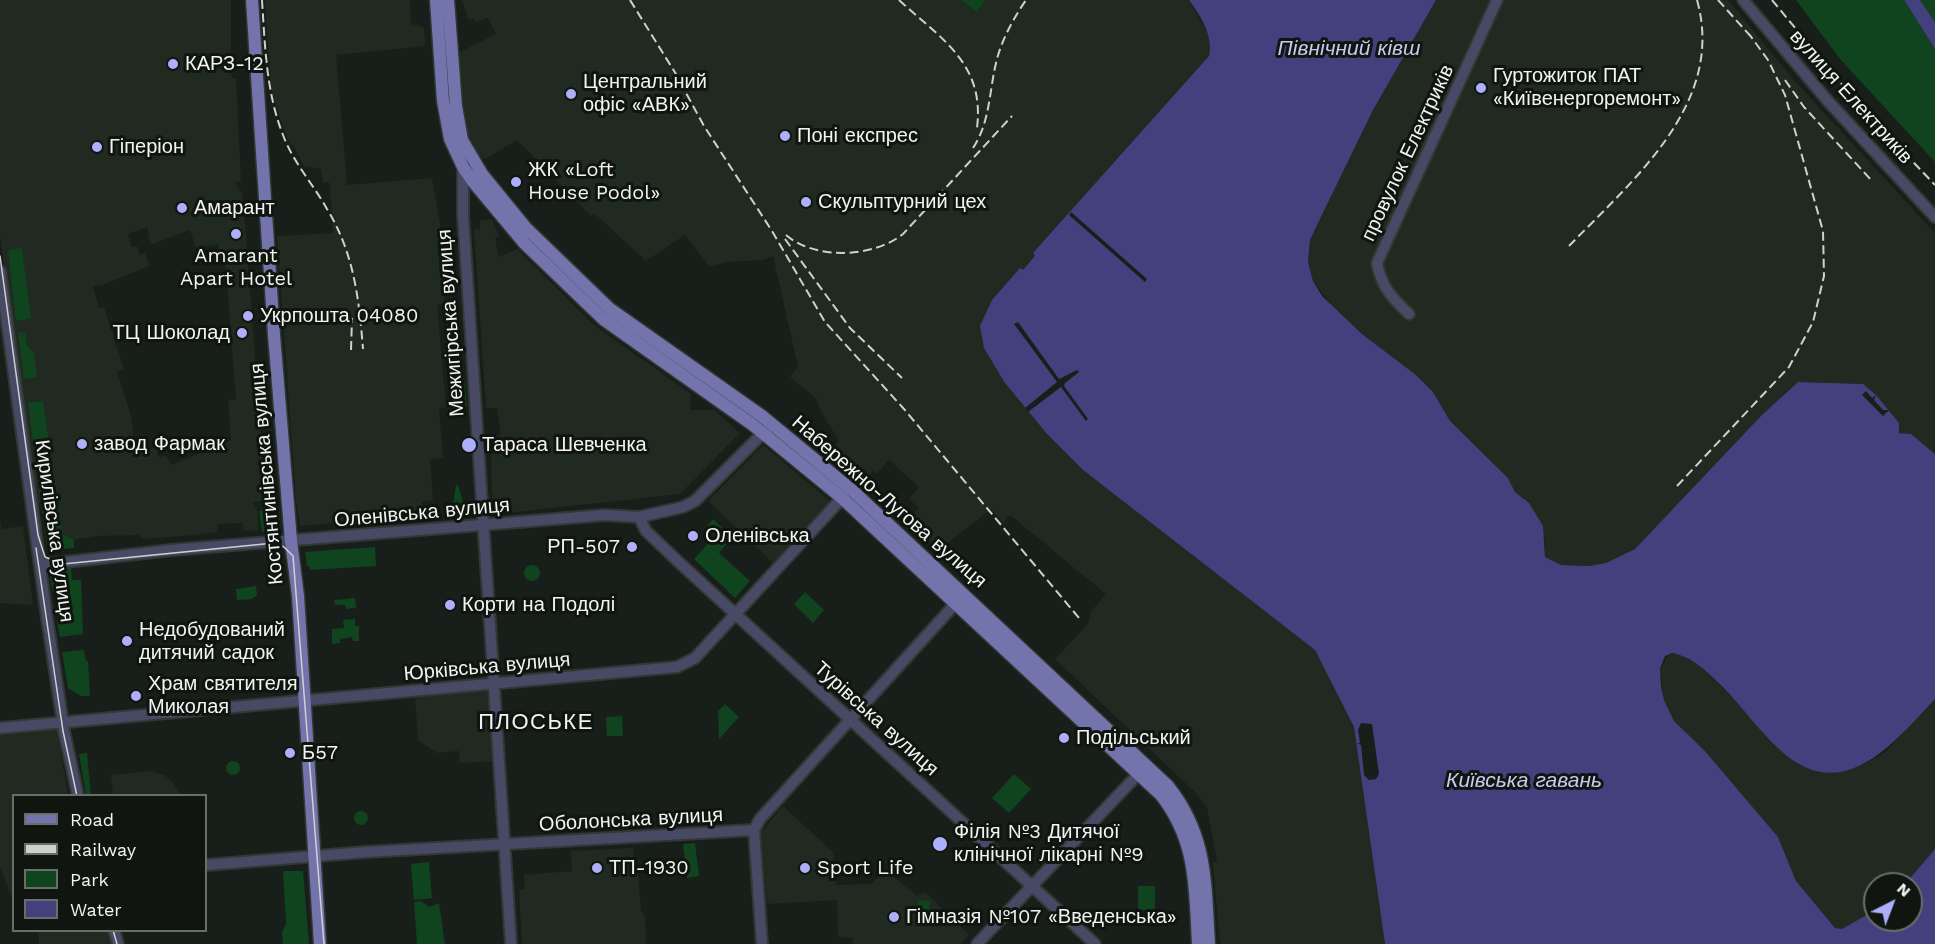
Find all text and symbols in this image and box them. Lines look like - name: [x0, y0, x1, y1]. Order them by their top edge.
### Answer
- street label: вулиця Електриків: [1780, 21, 1922, 173]
- water label: Північний ківш: [1272, 36, 1426, 62]
- place label: КАРЗ-12: [185, 52, 263, 76]
- street label: провулок Електриків: [1353, 54, 1463, 252]
- marker: КАРЗ-12: [166, 57, 180, 71]
- place label: Гуртожиток ПАТ «Київенергоремонт»: [1493, 64, 1695, 111]
- place label: Центральний офіс «АВК»: [583, 70, 715, 117]
- marker: Гуртожиток ПАТ «Київенергоремонт»: [1474, 81, 1488, 95]
- marker: Центральний офіс «АВК»: [564, 87, 578, 101]
- place label: Поні експрес: [797, 124, 925, 148]
- marker: Поні експрес: [778, 129, 792, 143]
- place label: Гіперіон: [109, 135, 190, 159]
- marker: Гіперіон: [90, 140, 104, 154]
- place label: ЖК «Loft House Podol»: [528, 158, 660, 205]
- marker: ЖК «Loft House Podol»: [509, 175, 523, 189]
- place label: Скульптурний цех: [818, 190, 998, 214]
- marker: Скульптурний цех: [799, 195, 813, 209]
- place label: Амарант: [194, 196, 278, 220]
- marker: Амарант: [175, 201, 189, 215]
- street label: Межигірська вулиця: [432, 222, 470, 424]
- marker: Amarant Apart Hotel: [229, 227, 243, 241]
- place label: Amarant Apart Hotel: [180, 244, 292, 291]
- place label: Укрпошта 04080: [260, 304, 425, 328]
- marker: Укрпошта 04080: [241, 309, 255, 323]
- place label: ТЦ Шоколад: [108, 321, 230, 345]
- marker: ТЦ Шоколад: [235, 326, 249, 340]
- street label: Костянтинівська вулиця: [245, 354, 289, 594]
- street label: Набережно-Лугова вулиця: [781, 406, 997, 598]
- street label: Кирилівська вулиця: [28, 431, 80, 631]
- place label: завод Фармак: [94, 432, 234, 456]
- place label: Тараса Шевченка: [482, 433, 653, 457]
- marker: Тараса Шевченка: [460, 436, 478, 454]
- marker: завод Фармак: [75, 437, 89, 451]
- street label: Оленівська вулиця: [328, 493, 516, 533]
- place label: Оленівська: [705, 524, 814, 548]
- marker: Оленівська: [686, 529, 700, 543]
- place label: РП-507: [548, 535, 620, 559]
- marker: РП-507: [625, 540, 639, 554]
- place label: Корти на Подолі: [462, 593, 626, 617]
- marker: Корти на Подолі: [443, 598, 457, 612]
- place label: Недобудований дитячий садок: [139, 618, 295, 665]
- marker: Недобудований дитячий садок: [120, 634, 134, 648]
- street label: Юрківська вулиця: [397, 647, 577, 687]
- street label: Турівська вулиця: [805, 653, 947, 785]
- place label: Храм святителя Миколая: [148, 672, 304, 719]
- marker: Храм святителя Миколая: [129, 689, 143, 703]
- district label: ПЛОСЬКЕ: [479, 710, 593, 736]
- place label: Подільський: [1076, 726, 1199, 750]
- marker: Подільський: [1057, 731, 1071, 745]
- place label: Б57: [302, 741, 338, 765]
- marker: Б57: [283, 746, 297, 760]
- water label: Київська гавань: [1442, 768, 1606, 794]
- legend: [12, 794, 207, 932]
- street label: Оболонська вулиця: [533, 803, 729, 837]
- text: Road: [70, 809, 114, 830]
- place label: Філія №3 Дитячої клінічної лікарні №9: [954, 820, 1156, 867]
- marker: Філія №3 Дитячої клінічної лікарні №9: [931, 835, 949, 853]
- text: Railway: [70, 839, 136, 860]
- place label: ТП-1930: [609, 856, 689, 880]
- place label: Sport Life: [817, 856, 913, 880]
- marker: ТП-1930: [590, 861, 604, 875]
- marker: Sport Life: [798, 861, 812, 875]
- text: Park: [70, 869, 109, 890]
- north arrow: [1863, 872, 1923, 932]
- text: N: [1893, 879, 1915, 901]
- text: Water: [70, 899, 122, 920]
- place label: Гімназія №107 «Введенська»: [906, 905, 1186, 929]
- marker: Гімназія №107 «Введенська»: [887, 910, 901, 924]

